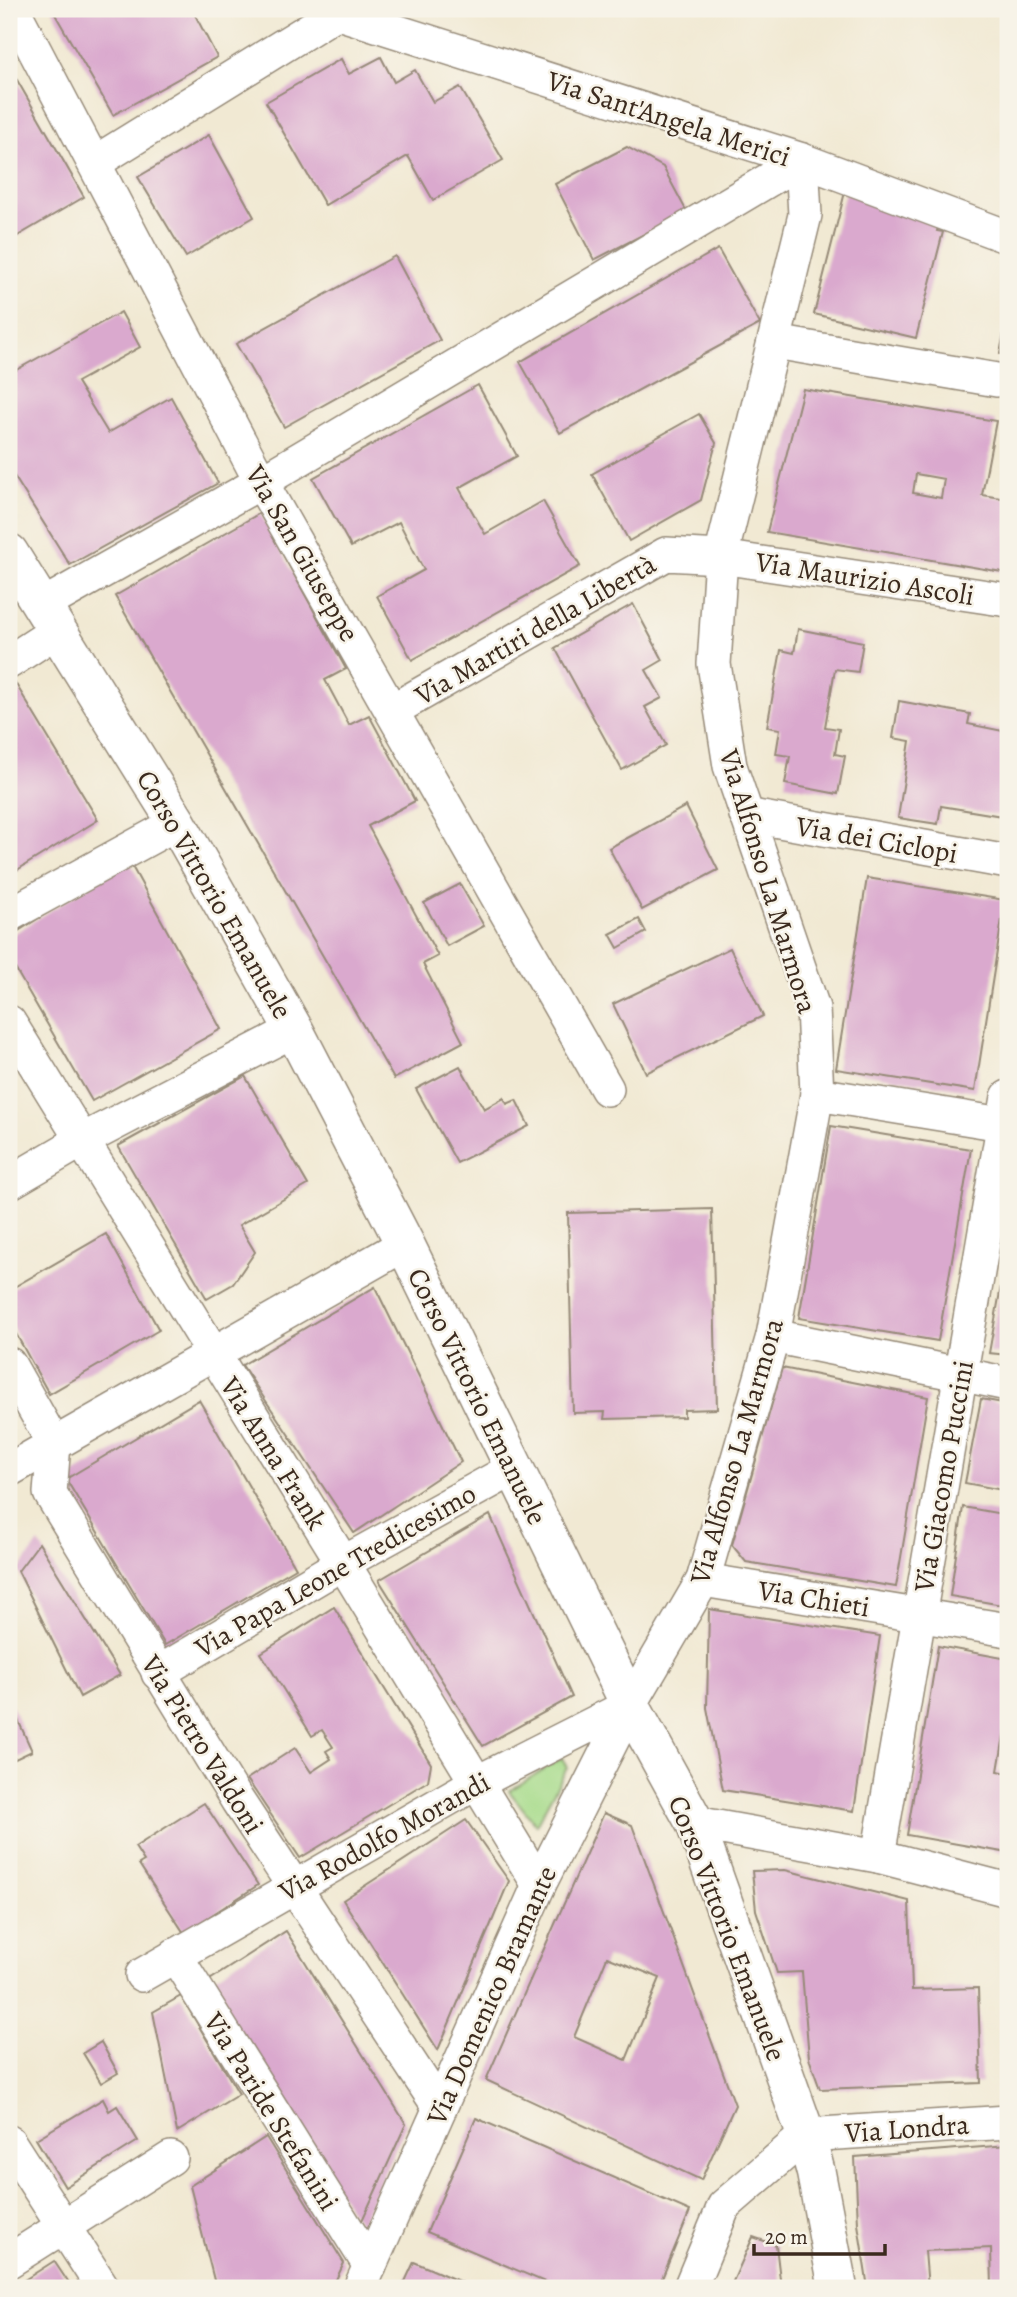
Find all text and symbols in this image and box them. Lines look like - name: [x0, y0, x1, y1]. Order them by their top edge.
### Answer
- street label: Via Sant'Angela Merici: [541, 61, 795, 176]
- street label: Via San Giuseppe: [236, 458, 368, 649]
- street label: Via Maurizio Ascoli: [752, 543, 977, 615]
- street label: Via Martiri della Libertà: [407, 545, 663, 715]
- street label: Via Alfonso La Marmora: [709, 743, 826, 1018]
- street label: Corso Vittorio Emanuele: [127, 763, 301, 1026]
- street label: Via dei Ciclopi: [792, 807, 961, 873]
- street label: Corso Vittorio Emanuele: [398, 1262, 556, 1531]
- street label: Via Alfonso La Marmora: [681, 1314, 793, 1589]
- street label: Via Giacomo Puccini: [905, 1357, 983, 1596]
- street label: Via Anna Frank: [210, 1369, 335, 1537]
- street label: Via Papa Leone Tredicesimo: [187, 1475, 483, 1667]
- street label: Via Chieti: [754, 1571, 872, 1627]
- street label: Via Pietro Valdoni: [131, 1647, 272, 1841]
- street label: Via Rodolfo Morandi: [271, 1763, 497, 1911]
- street label: Corso Vittorio Emanuele: [659, 1790, 795, 2066]
- street label: Via Domenico Bramante: [417, 1860, 566, 2132]
- street label: Via Paride Stefanini: [194, 2004, 347, 2218]
- street label: Via Londra: [843, 2106, 970, 2152]
- scale bar: [754, 2213, 886, 2257]
- text: 20 m: [765, 2223, 808, 2251]

